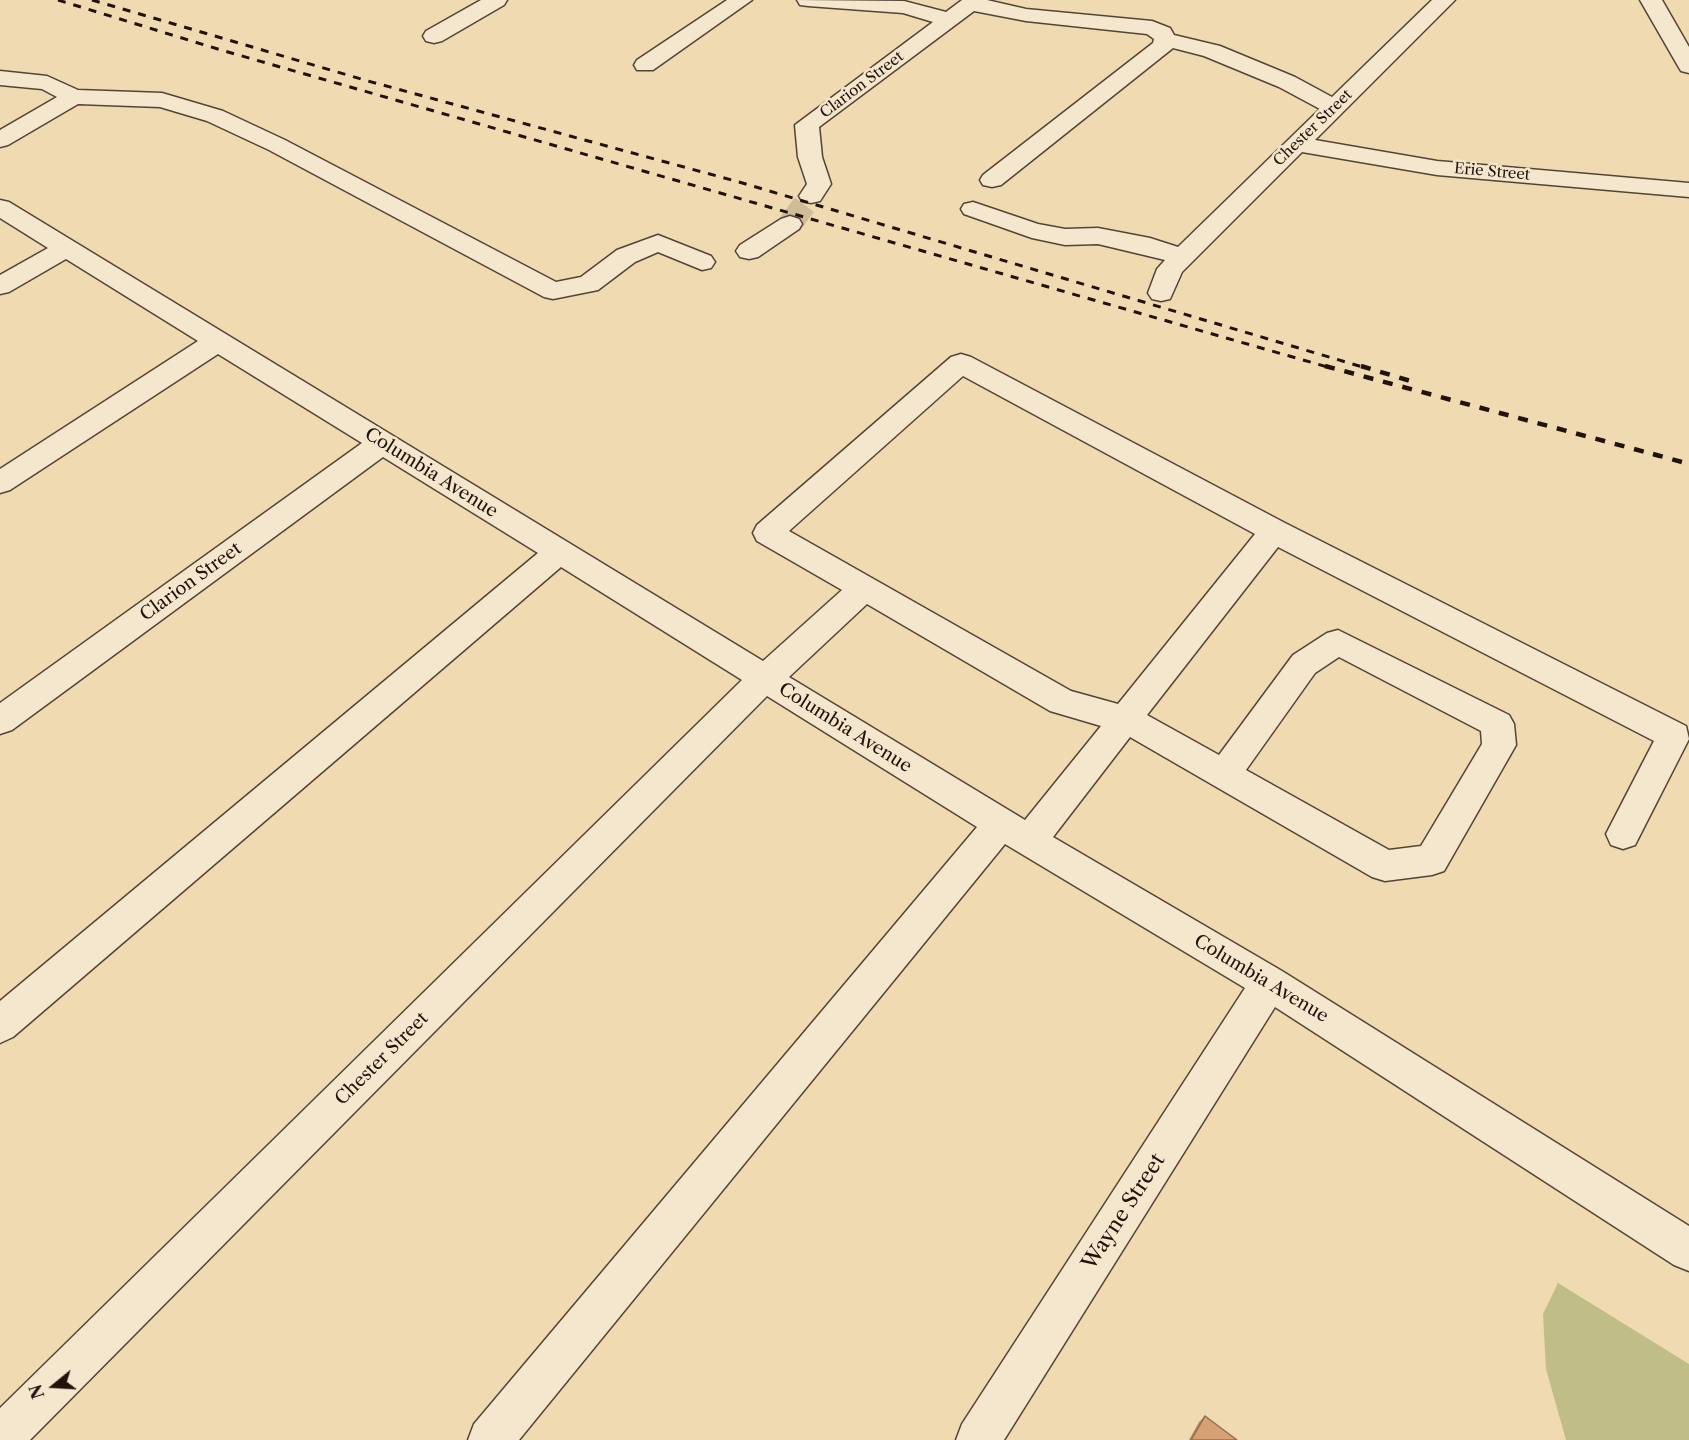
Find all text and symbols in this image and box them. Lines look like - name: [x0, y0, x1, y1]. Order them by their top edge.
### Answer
- street label: Clarion Street: [817, 48, 907, 122]
- street label: Chester Street: [1270, 86, 1356, 170]
- street label: Erie Street: [1453, 160, 1531, 184]
- street label: Columbia Avenue: [361, 423, 501, 523]
- street label: Clarion Street: [136, 538, 246, 626]
- street label: Columbia Avenue: [775, 678, 915, 778]
- street label: Columbia Avenue: [1190, 930, 1332, 1028]
- street label: Chester Street: [331, 1008, 433, 1110]
- street label: Wayne Street: [1077, 1149, 1171, 1275]
- north arrow: [24, 1356, 84, 1416]
- text: N: [25, 1382, 49, 1401]

